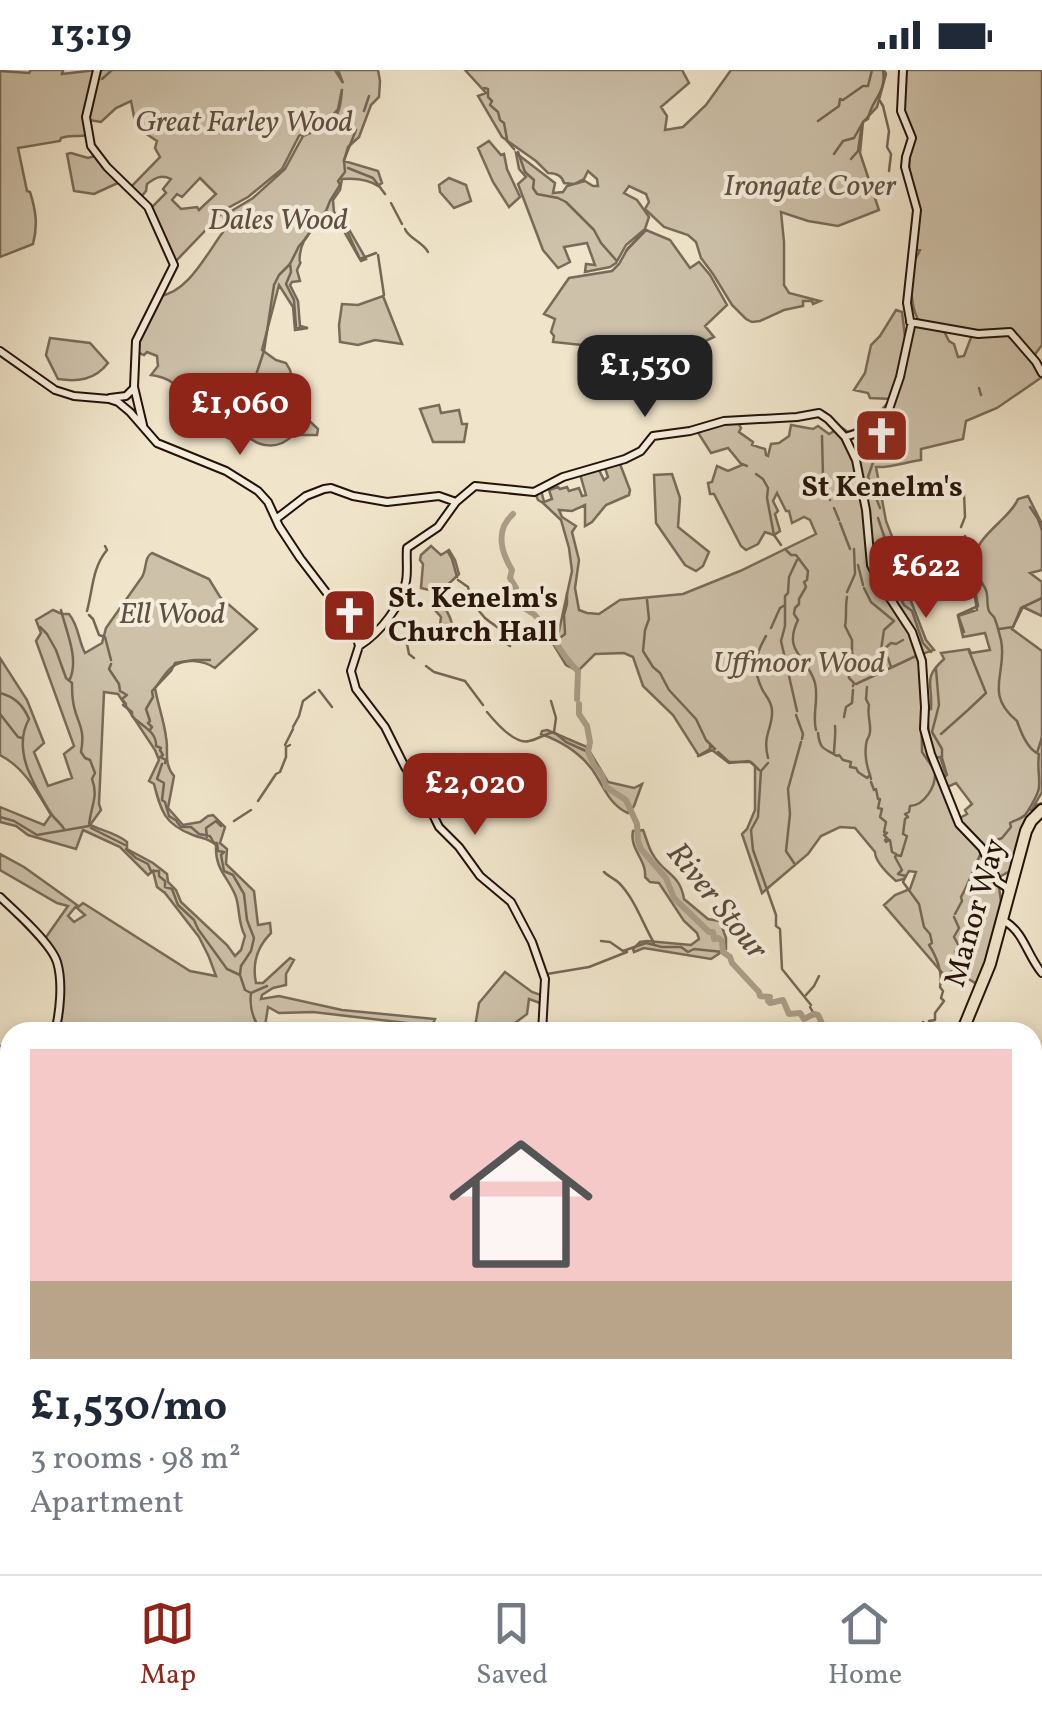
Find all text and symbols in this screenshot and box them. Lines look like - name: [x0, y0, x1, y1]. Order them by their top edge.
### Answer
- text: 13:19: [50, 9, 132, 62]
- park label: Great Farley Wood: [135, 102, 353, 144]
- park label: Irongate Cover: [724, 166, 897, 208]
- park label: Dales Wood: [208, 200, 348, 242]
- pin: £1,530: [564, 335, 726, 420]
- text: £1,530: [599, 345, 691, 389]
- pin: £1,060: [159, 373, 321, 458]
- text: £1,060: [191, 383, 289, 427]
- church icon: St Kenelm's: [852, 405, 912, 465]
- place label: St Kenelm's: [801, 467, 963, 509]
- pin: £622: [867, 536, 985, 621]
- text: £622: [891, 546, 961, 590]
- place label: St. Kenelm's Church Hall: [388, 578, 558, 654]
- church icon: St. Kenelm's Church Hall: [319, 586, 379, 646]
- park label: Ell Wood: [119, 594, 225, 636]
- park label: Uffmoor Wood: [713, 643, 885, 685]
- pin: £2,020: [394, 753, 556, 838]
- text: £2,020: [425, 763, 525, 807]
- water label: River Stour: [655, 834, 778, 971]
- street label: Manor Way: [935, 834, 1017, 992]
- icon: home: [431, 1114, 611, 1294]
- text: £1,530/mo: [30, 1379, 227, 1438]
- text: 3 rooms · 98 m²: [30, 1438, 241, 1482]
- text: Apartment: [30, 1482, 184, 1526]
- tab: Map: [140, 1596, 196, 1695]
- tab: Saved: [476, 1596, 548, 1695]
- tab: Home: [828, 1596, 902, 1695]

